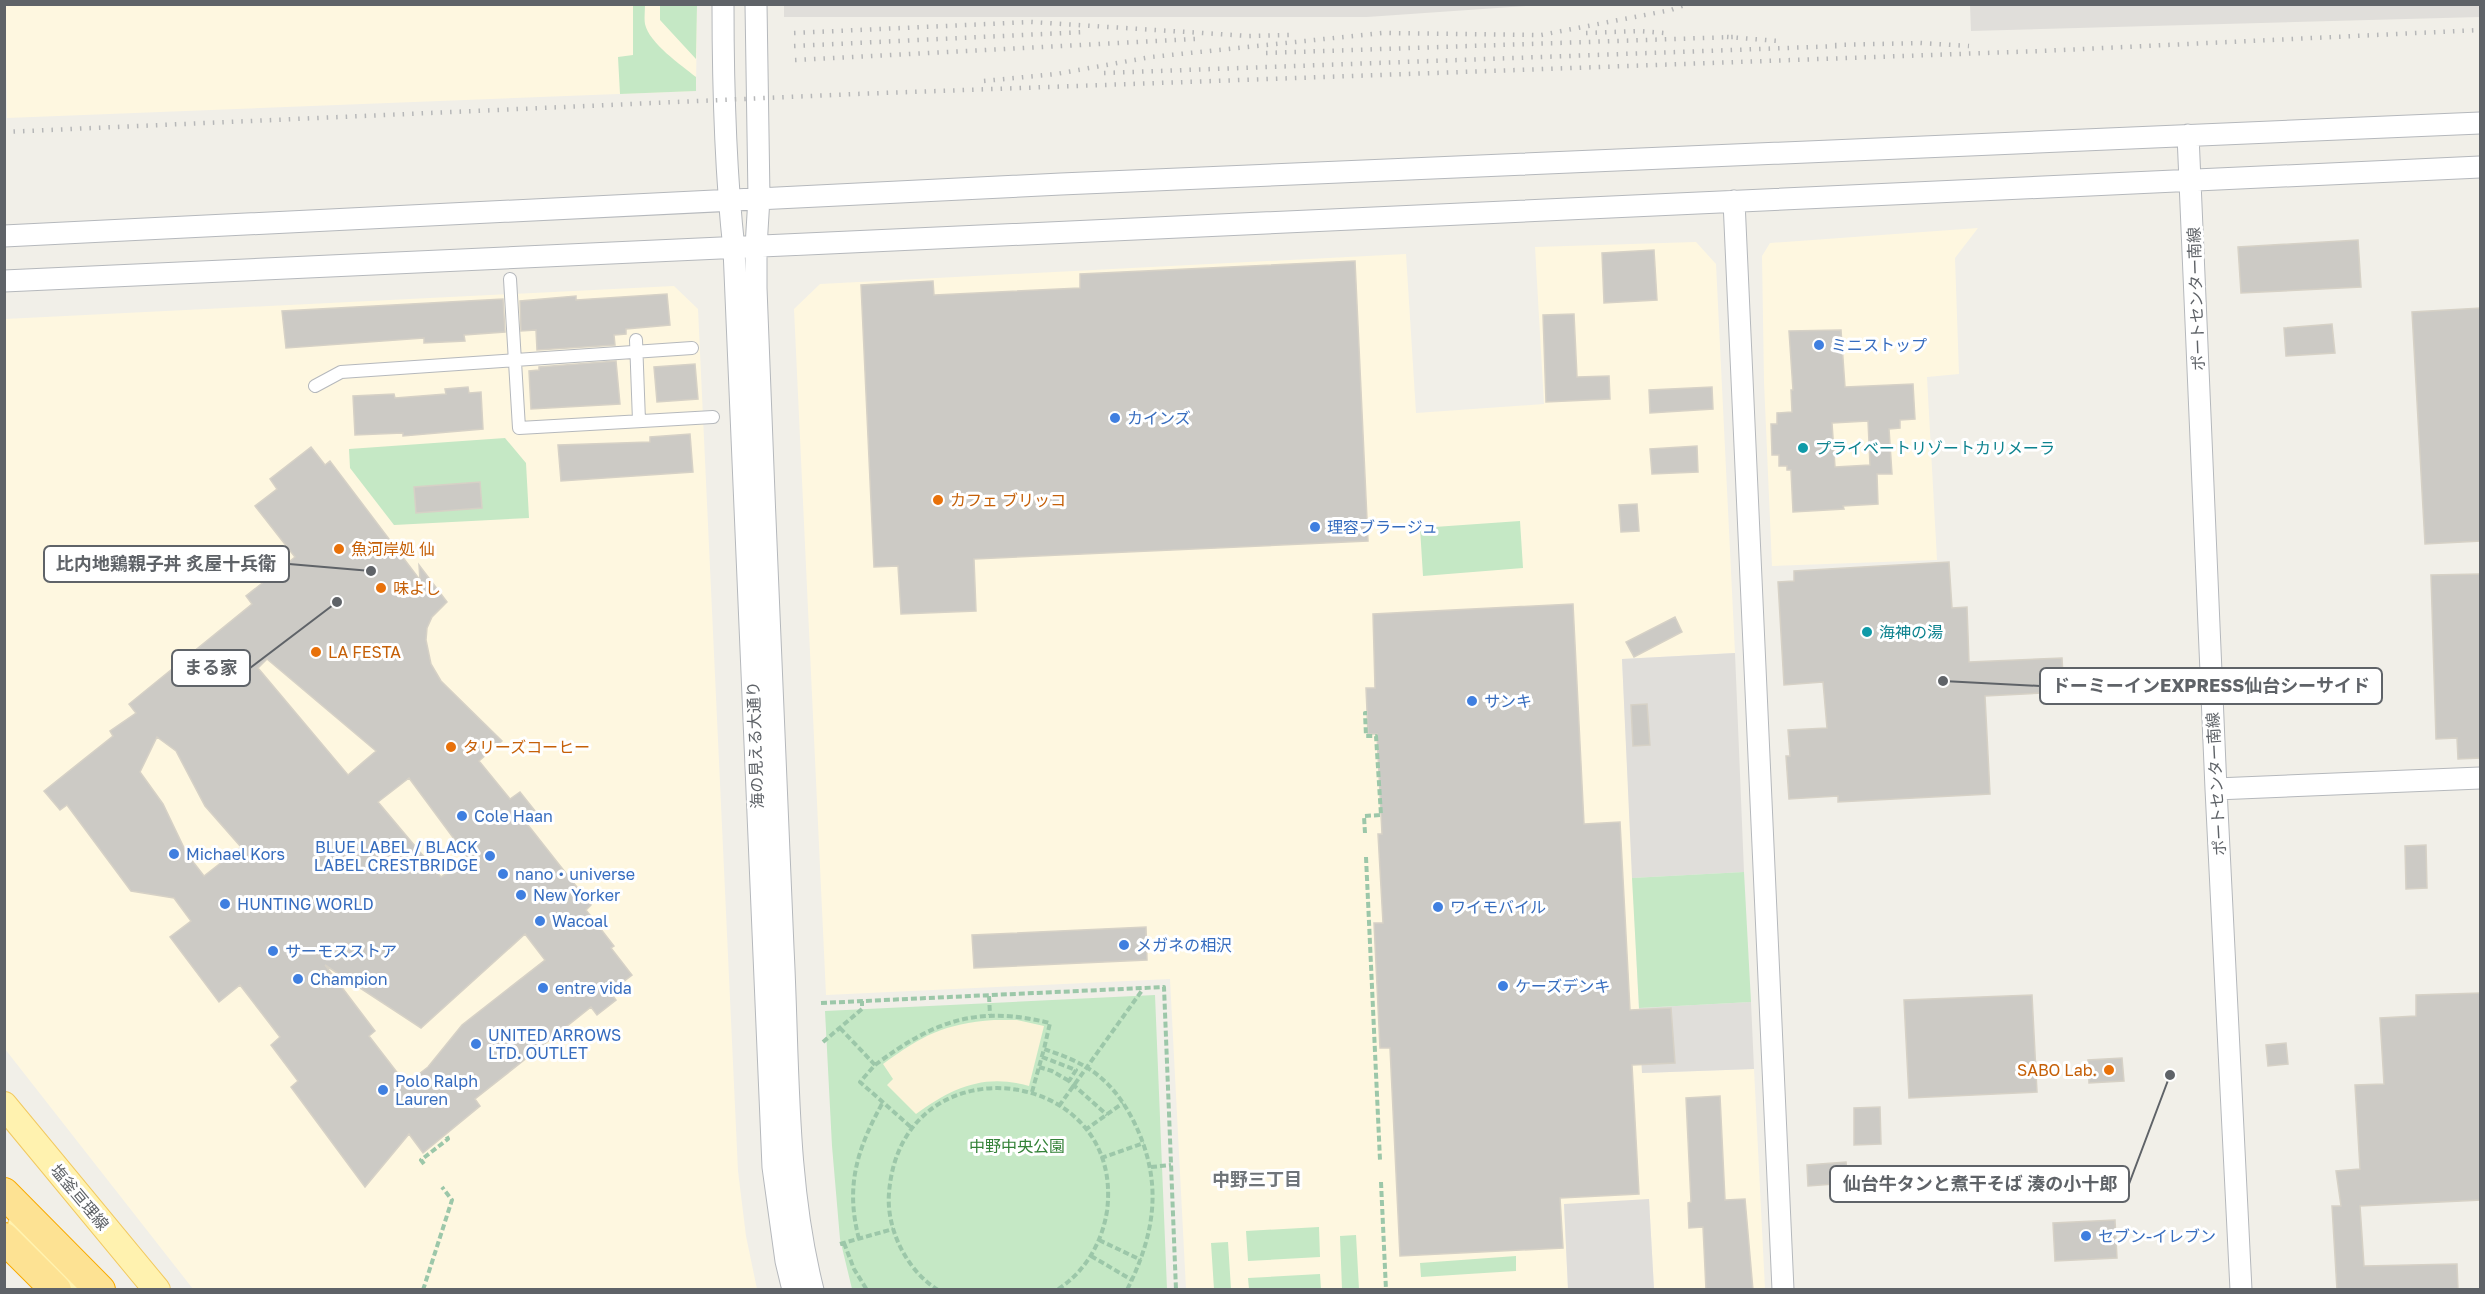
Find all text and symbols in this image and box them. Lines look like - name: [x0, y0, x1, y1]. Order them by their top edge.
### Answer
- street label: ポートセンター南線: [2183, 227, 2209, 371]
- place label: ミニストップ: [1831, 335, 1927, 355]
- marker: ミニストップ: [1812, 338, 1826, 352]
- place label: カインズ: [1127, 408, 1191, 428]
- marker: カインズ: [1108, 411, 1122, 425]
- place label: プライベートリゾートカリメーラ: [1815, 438, 2055, 458]
- marker: プライベートリゾートカリメーラ: [1796, 441, 1810, 455]
- place label: カフェ ブリッコ: [950, 490, 1066, 510]
- marker: カフェ ブリッコ: [931, 493, 945, 507]
- place label: 理容ブラージュ: [1327, 517, 1438, 537]
- marker: 理容ブラージュ: [1308, 520, 1322, 534]
- place label: 魚河岸処 仙: [351, 539, 435, 559]
- marker: 魚河岸処 仙: [332, 542, 346, 556]
- callout: 比内地鶏親子丼 炙屋十兵衛: [44, 546, 289, 582]
- text: 比内地鶏親子丼 炙屋十兵衛: [56, 552, 276, 574]
- place label: 味よし: [393, 578, 441, 598]
- marker: 味よし: [374, 581, 388, 595]
- place label: 海神の湯: [1879, 622, 1943, 642]
- marker: 海神の湯: [1860, 625, 1874, 639]
- place label: LA FESTA: [328, 642, 401, 662]
- marker: LA FESTA: [309, 645, 323, 659]
- callout: まる家: [172, 650, 250, 686]
- text: まる家: [184, 656, 238, 678]
- callout: ドーミーインEXPRESS仙台シーサイド: [2040, 668, 2382, 704]
- text: ドーミーインEXPRESS仙台シーサイド: [2052, 674, 2370, 696]
- street label: 海の見える大通り: [743, 681, 767, 809]
- place label: サンキ: [1484, 691, 1532, 711]
- marker: サンキ: [1465, 694, 1479, 708]
- street label: ポートセンター南線: [2202, 712, 2230, 856]
- place label: タリーズコーヒー: [463, 737, 590, 757]
- marker: タリーズコーヒー: [444, 740, 458, 754]
- place label: Cole Haan: [474, 806, 553, 826]
- marker: Cole Haan: [455, 809, 469, 823]
- place label: BLUE LABEL / BLACK LABEL CRESTBRIDGE: [314, 837, 478, 875]
- place label: Michael Kors: [186, 844, 285, 864]
- marker: Michael Kors: [167, 847, 181, 861]
- marker: BLUE LABEL / BLACK LABEL CRESTBRIDGE: [483, 849, 497, 863]
- place label: nano・universe: [515, 864, 635, 884]
- marker: nano・universe: [496, 867, 510, 881]
- place label: New Yorker: [533, 885, 620, 905]
- marker: New Yorker: [514, 888, 528, 902]
- place label: HUNTING WORLD: [237, 894, 374, 914]
- marker: HUNTING WORLD: [218, 897, 232, 911]
- place label: ワイモバイル: [1450, 897, 1546, 917]
- marker: ワイモバイル: [1431, 900, 1445, 914]
- place label: Wacoal: [552, 911, 608, 931]
- marker: Wacoal: [533, 914, 547, 928]
- place label: メガネの相沢: [1136, 935, 1232, 955]
- marker: メガネの相沢: [1117, 938, 1131, 952]
- place label: サーモスストア: [285, 941, 397, 961]
- marker: サーモスストア: [266, 944, 280, 958]
- place label: Champion: [310, 969, 388, 989]
- marker: Champion: [291, 972, 305, 986]
- place label: ケーズデンキ: [1515, 976, 1610, 996]
- place label: entre vida: [555, 978, 632, 998]
- marker: ケーズデンキ: [1496, 979, 1510, 993]
- marker: entre vida: [536, 981, 550, 995]
- place label: UNITED ARROWS LTD. OUTLET: [488, 1025, 621, 1063]
- marker: UNITED ARROWS LTD. OUTLET: [469, 1037, 483, 1051]
- place label: SABO Lab.: [2017, 1060, 2097, 1080]
- marker: SABO Lab.: [2102, 1063, 2116, 1077]
- place label: Polo Ralph Lauren: [395, 1071, 478, 1109]
- marker: Polo Ralph Lauren: [376, 1083, 390, 1097]
- park label: 中野中央公園: [969, 1136, 1065, 1156]
- street label: 塩釜亘理線: [47, 1160, 113, 1234]
- callout: 仙台牛タンと煮干そば 湊の小十郎: [1830, 1166, 2129, 1202]
- district label: 中野三丁目: [1212, 1168, 1302, 1190]
- text: 仙台牛タンと煮干そば 湊の小十郎: [1843, 1172, 2117, 1194]
- place label: セブン-イレブン: [2098, 1226, 2216, 1246]
- marker: セブン-イレブン: [2079, 1229, 2093, 1243]

